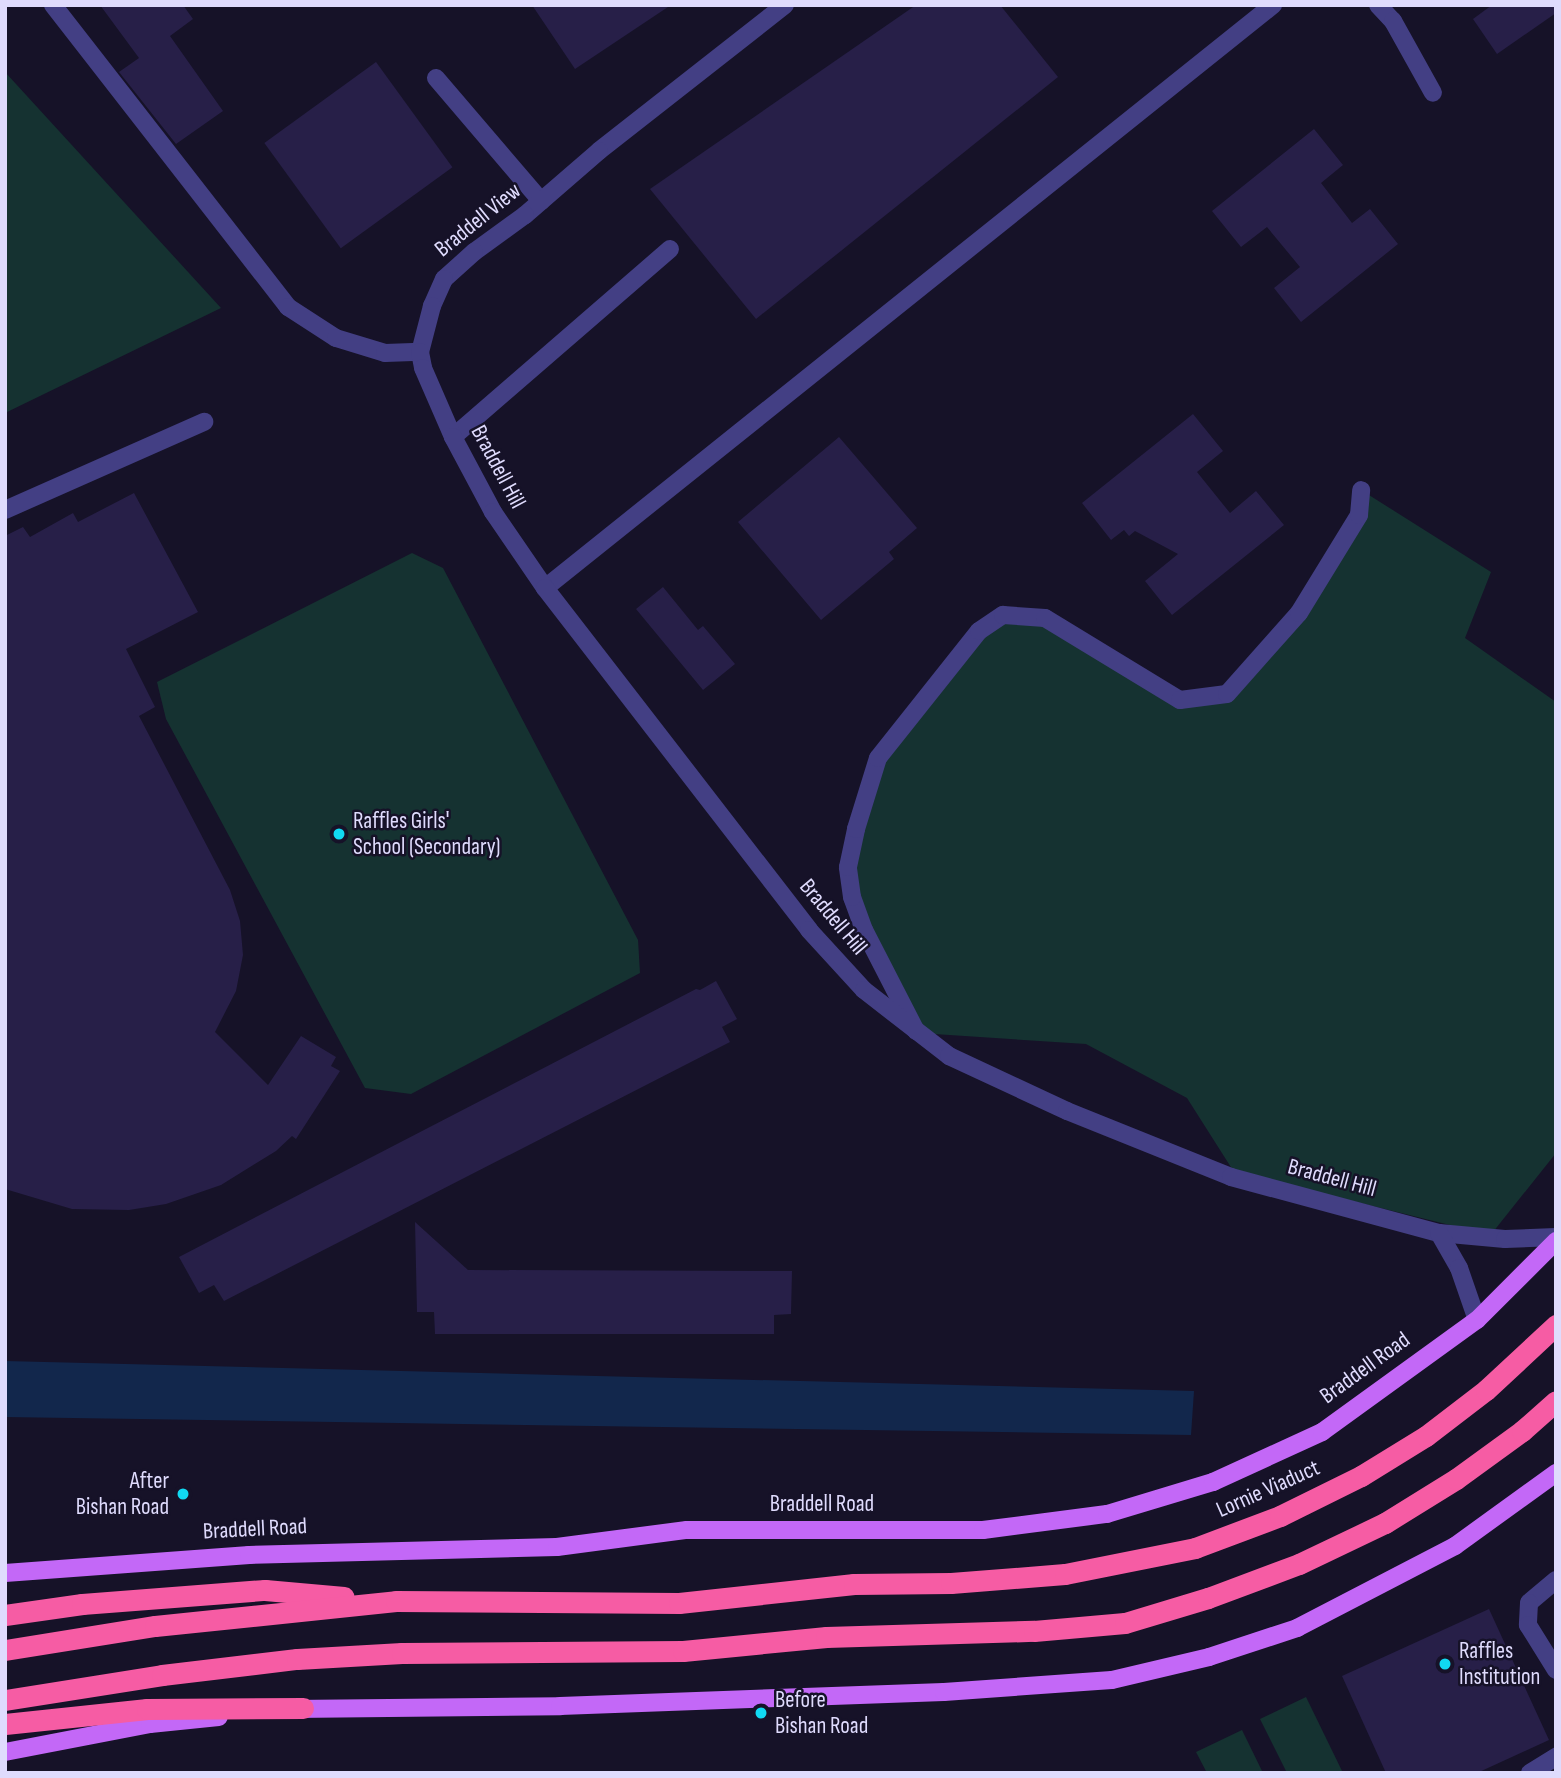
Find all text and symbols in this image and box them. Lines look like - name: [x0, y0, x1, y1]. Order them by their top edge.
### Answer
- street label: Braddell View: [429, 177, 527, 263]
- street label: Braddell Hill: [465, 421, 531, 513]
- place label: Raffles Girls' School (Secondary): [353, 807, 501, 861]
- marker: Raffles Girls' School (Secondary): [331, 826, 347, 842]
- street label: Braddell Hill: [793, 873, 873, 961]
- street label: Braddell Hill: [1285, 1153, 1379, 1203]
- street label: Braddell Road: [1315, 1326, 1415, 1410]
- street label: Lornie Viaduct: [1212, 1454, 1324, 1524]
- place label: After Bishan Road: [76, 1467, 169, 1521]
- marker: After Bishan Road: [175, 1486, 191, 1502]
- street label: Braddell Road: [770, 1490, 874, 1518]
- street label: Braddell Road: [202, 1512, 308, 1546]
- place label: Raffles Institution: [1459, 1637, 1540, 1691]
- marker: Raffles Institution: [1437, 1656, 1453, 1672]
- place label: Before Bishan Road: [775, 1686, 868, 1740]
- marker: Before Bishan Road: [753, 1705, 769, 1721]

